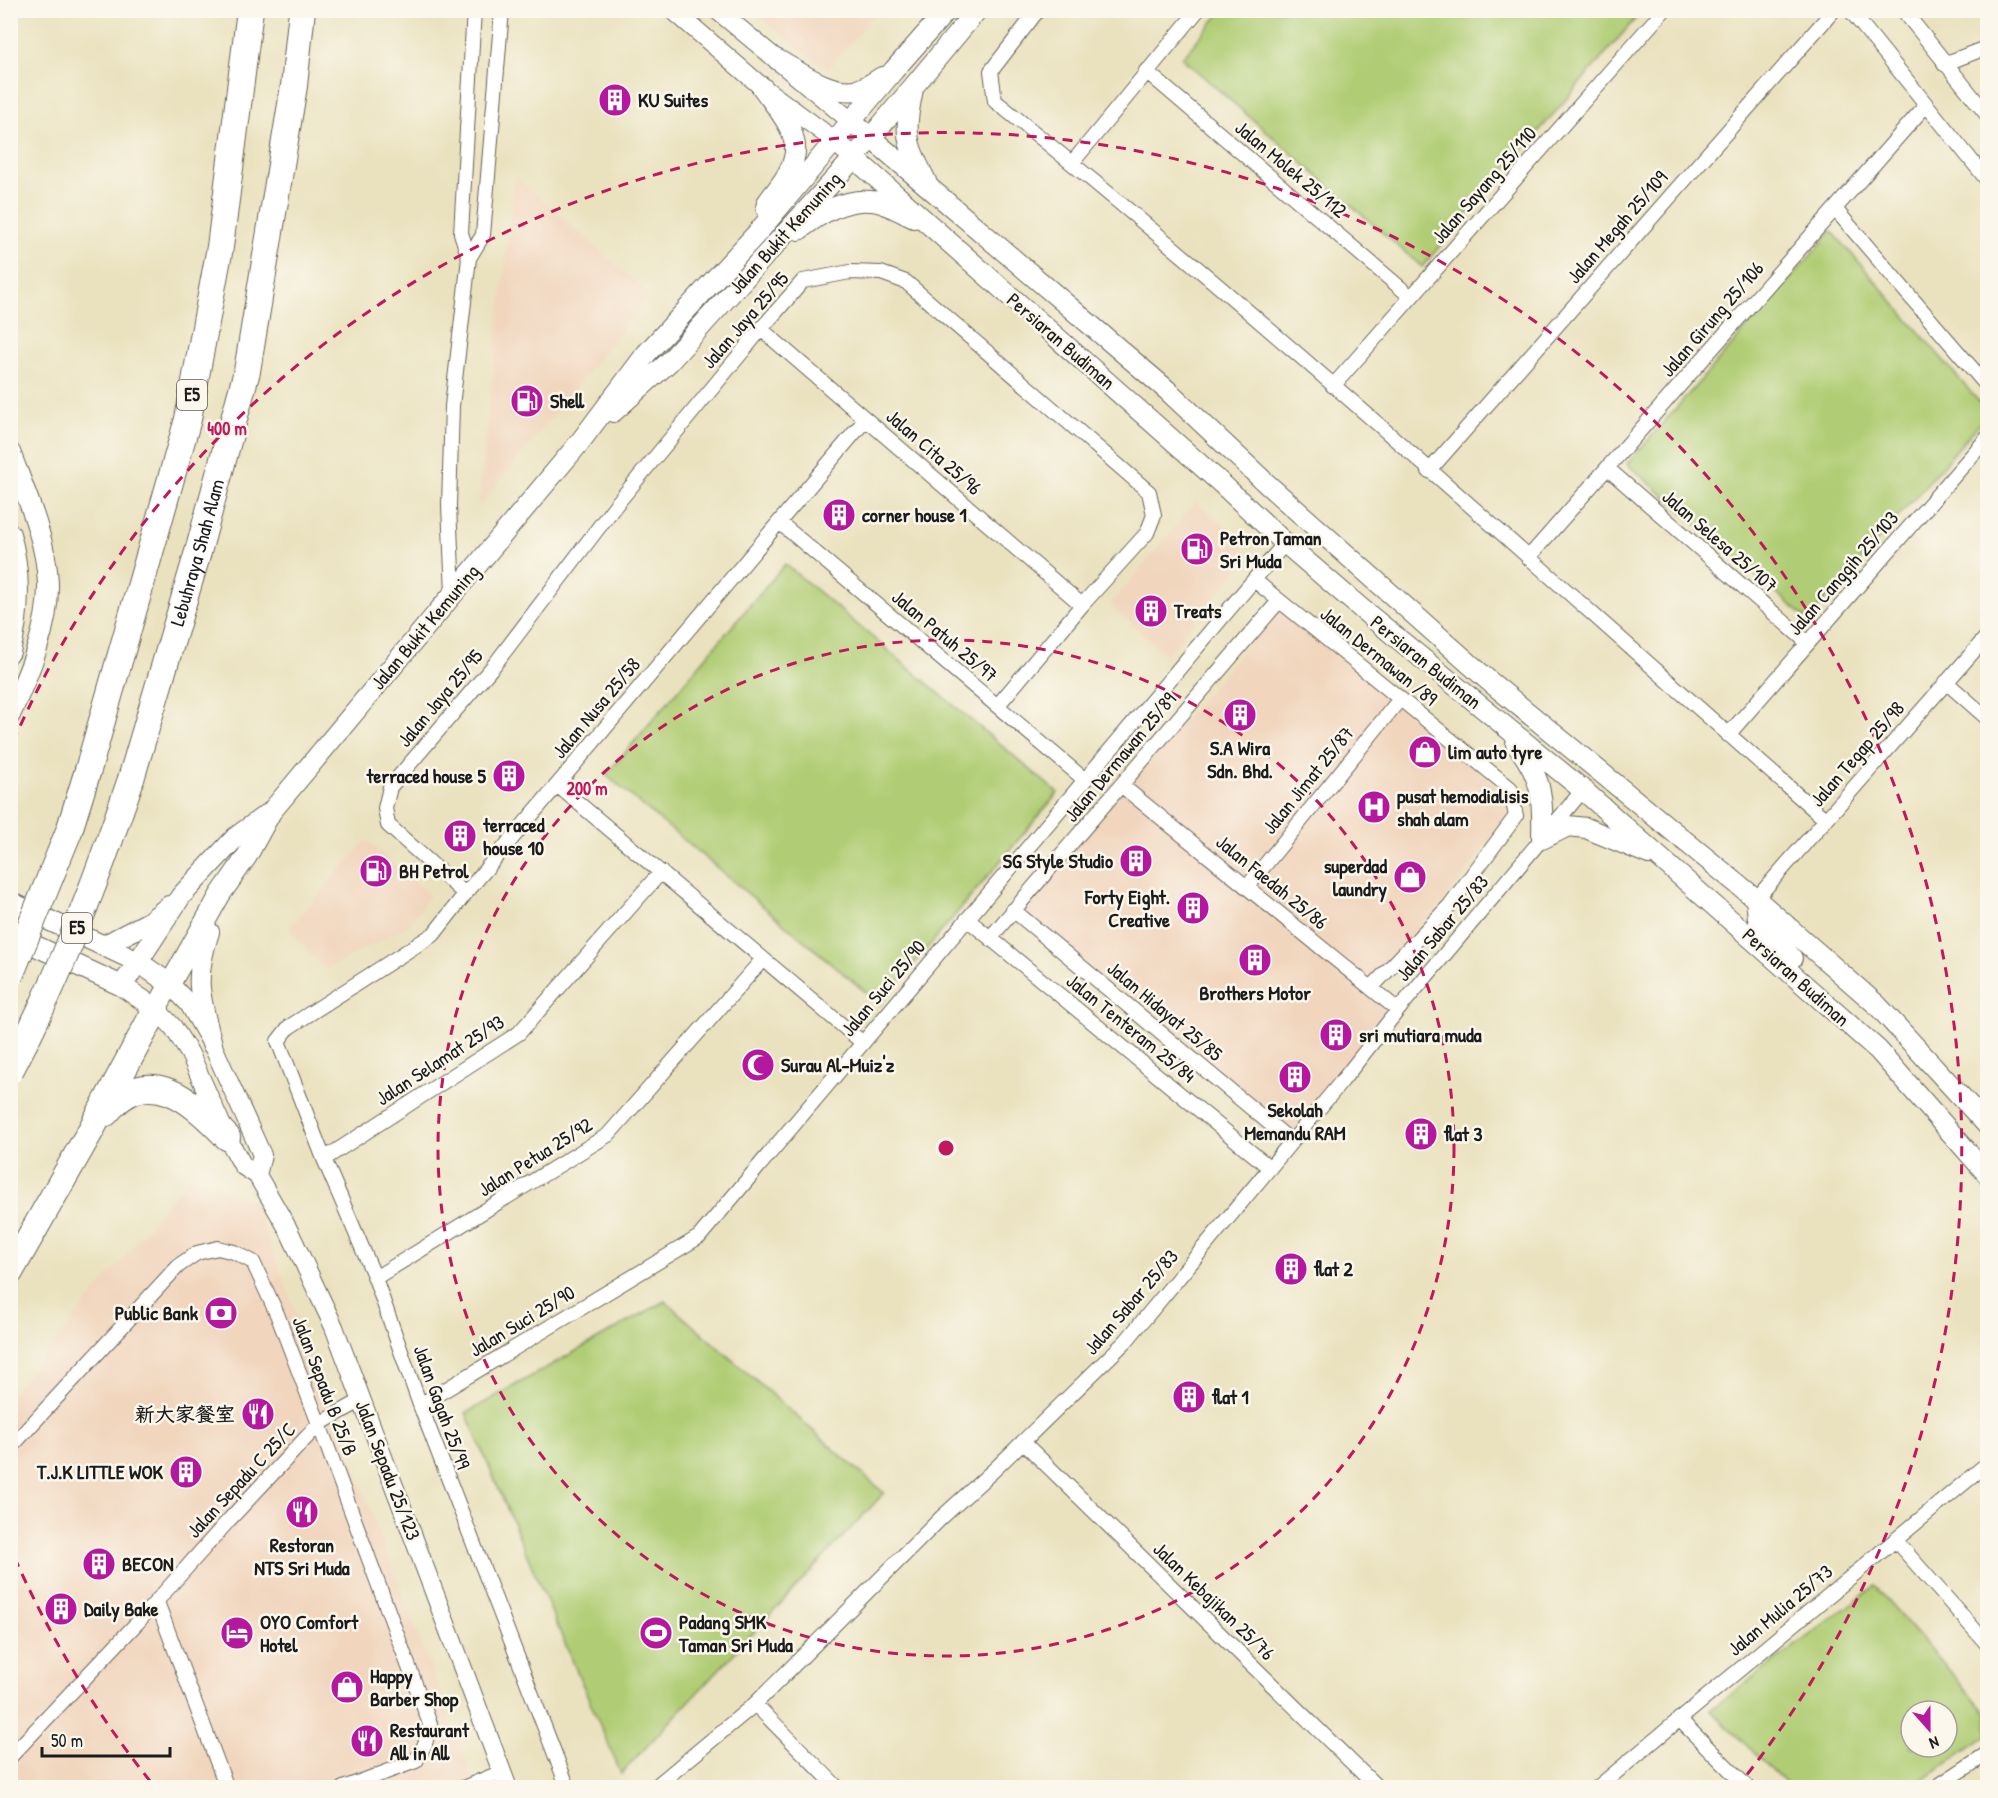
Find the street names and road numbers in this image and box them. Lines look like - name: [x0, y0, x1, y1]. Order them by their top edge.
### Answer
- street label: Jalan Molek 25/112: [1230, 114, 1353, 224]
- street label: Jalan Sayang 25/110: [1425, 120, 1542, 249]
- street label: Jalan Megah 25/109: [1560, 164, 1673, 289]
- street label: Jalan Bukit Kemuning: [722, 166, 847, 300]
- street label: Jalan Girung 25/106: [1654, 255, 1769, 382]
- street label: Jalan Jaya 25/95: [695, 265, 795, 374]
- street label: Persiaran Budiman: [1001, 286, 1121, 395]
- road number: E5: [177, 380, 207, 410]
- street label: Jalan Cita 25/96: [881, 403, 988, 501]
- street label: Lebuhraya Shah Alam: [163, 476, 230, 629]
- street label: Jalan Selesa 25/107: [1657, 483, 1784, 598]
- street label: Jalan Canggih 25/103: [1781, 505, 1904, 641]
- street label: Jalan Bukit Kemuning: [364, 558, 485, 695]
- street label: Jalan Patuh 25/97: [887, 583, 1004, 688]
- street label: Jalan Dermawan /89: [1315, 600, 1444, 711]
- street label: Persiaran Budiman: [1365, 609, 1487, 715]
- street label: Jalan Jaya 25/95: [391, 643, 489, 752]
- street label: Jalan Nusa 25/58: [545, 651, 646, 764]
- street label: Jalan Dermawan 25/89: [1057, 686, 1182, 827]
- street label: Jalan Tegap 25/98: [1803, 695, 1910, 812]
- street label: Jalan Jimat 25/87: [1256, 720, 1360, 839]
- street label: Jalan Faedah 25/86: [1211, 828, 1334, 935]
- street label: Jalan Sabar 25/83: [1389, 869, 1494, 987]
- road number: E5: [62, 913, 92, 943]
- street label: Persiaran Budiman: [1737, 921, 1856, 1032]
- street label: Jalan Suci 25/90: [834, 934, 931, 1042]
- street label: Jalan Hidayat 25/85: [1102, 954, 1229, 1067]
- street label: Jalan Tenteram 25/84: [1061, 967, 1202, 1088]
- street label: Jalan Selamat 25/93: [370, 1008, 509, 1111]
- street label: Jalan Petua 25/92: [472, 1110, 598, 1202]
- street label: Jalan Sabar 25/83: [1077, 1243, 1184, 1360]
- street label: Jalan Suci 25/90: [464, 1278, 580, 1363]
- street label: Jalan Sepadu B 25/B: [286, 1312, 364, 1459]
- street label: Jalan Gagah 25/99: [408, 1341, 477, 1473]
- street label: Jalan Sepadu 25/123: [349, 1396, 428, 1544]
- street label: Jalan Sepadu C 25/C: [180, 1416, 301, 1543]
- street label: Jalan Kebajikan 25/76: [1148, 1535, 1281, 1666]
- street label: Jalan Mulia 25/73: [1721, 1558, 1838, 1662]

